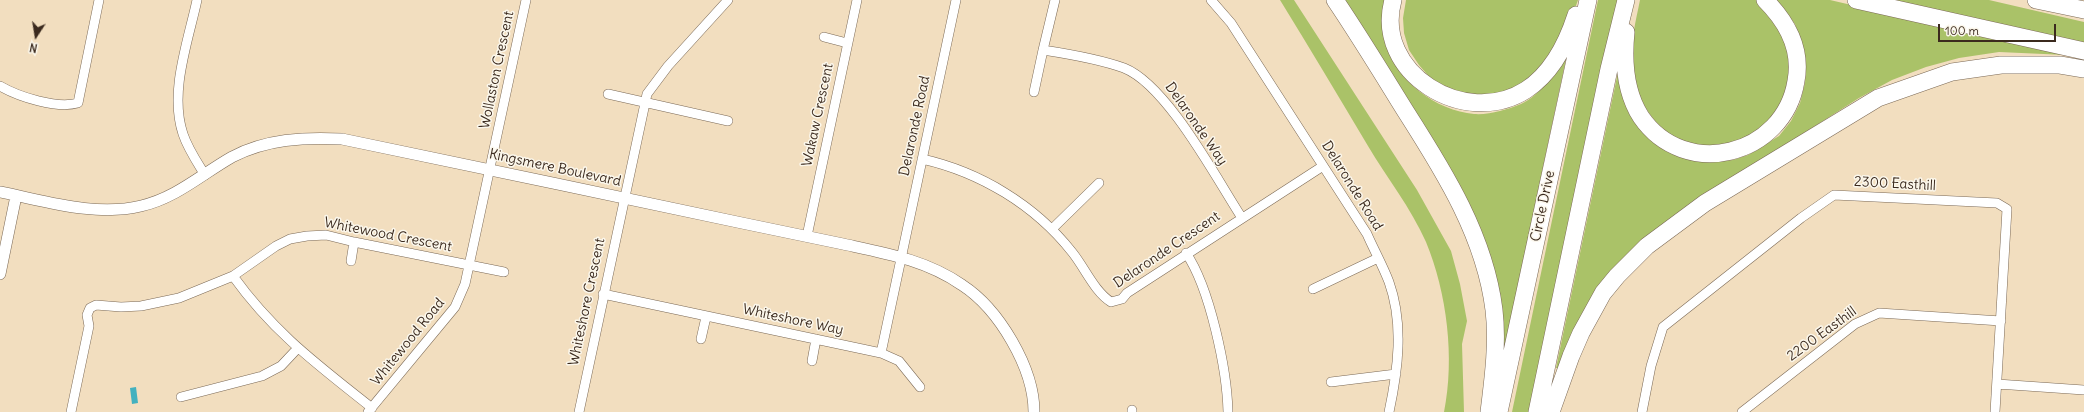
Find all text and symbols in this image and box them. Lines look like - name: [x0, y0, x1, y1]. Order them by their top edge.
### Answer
- street label: Wollaston Crescent: [476, 9, 518, 131]
- north arrow: [16, 16, 56, 56]
- scale bar: [1940, 16, 2058, 42]
- text: 100 m: [1945, 23, 1979, 38]
- text: N: [28, 40, 39, 55]
- street label: Wakaw Crescent: [799, 62, 837, 168]
- street label: Delaronde Road: [896, 74, 934, 178]
- street label: Delaronde Way: [1161, 79, 1231, 169]
- street label: Delaronde Road: [1318, 138, 1386, 234]
- street label: Kingsmere Boulevard: [487, 146, 623, 190]
- street label: Circle Drive: [1527, 169, 1559, 243]
- street label: 2300 Easthill: [1854, 173, 1936, 195]
- street label: Delaronde Crescent: [1111, 208, 1223, 292]
- street label: Whitewood Crescent: [323, 214, 453, 256]
- street label: Whiteshore Crescent: [565, 237, 609, 367]
- street label: Whitewood Road: [368, 295, 448, 389]
- street label: Whiteshore Way: [741, 301, 845, 339]
- street label: 2200 Easthill: [1784, 303, 1860, 365]

